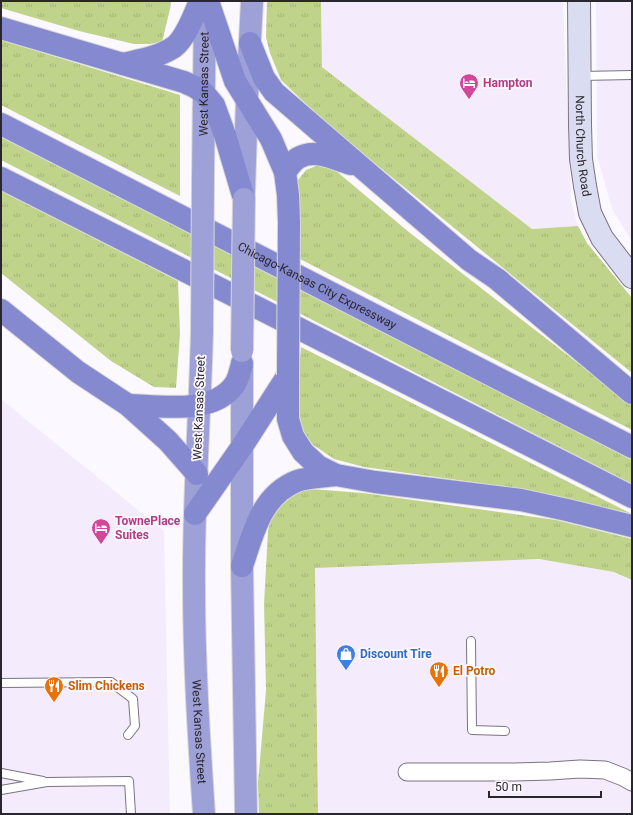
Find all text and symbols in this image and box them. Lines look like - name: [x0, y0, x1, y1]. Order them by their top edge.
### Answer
- street label: West Kansas Street: [196, 32, 212, 136]
- hotel icon: Hampton: [458, 72, 480, 100]
- place label: Hampton: [483, 76, 533, 90]
- street label: North Church Road: [573, 95, 594, 198]
- street label: Chicago-Kansas City Expressway: [235, 239, 399, 332]
- street label: West Kansas Street: [190, 356, 208, 460]
- place label: TownePlace Suites: [115, 514, 181, 542]
- hotel icon: TownePlace Suites: [90, 517, 112, 545]
- shop icon: Discount Tire: [335, 643, 357, 671]
- place label: Discount Tire: [360, 647, 432, 661]
- restaurant icon: El Potro: [428, 660, 450, 688]
- place label: El Potro: [453, 664, 496, 678]
- restaurant icon: Slim Chickens: [43, 675, 65, 703]
- place label: Slim Chickens: [68, 679, 145, 693]
- street label: West Kansas Street: [189, 679, 209, 784]
- scale bar: [489, 773, 601, 799]
- text: 50 m: [495, 780, 522, 794]

